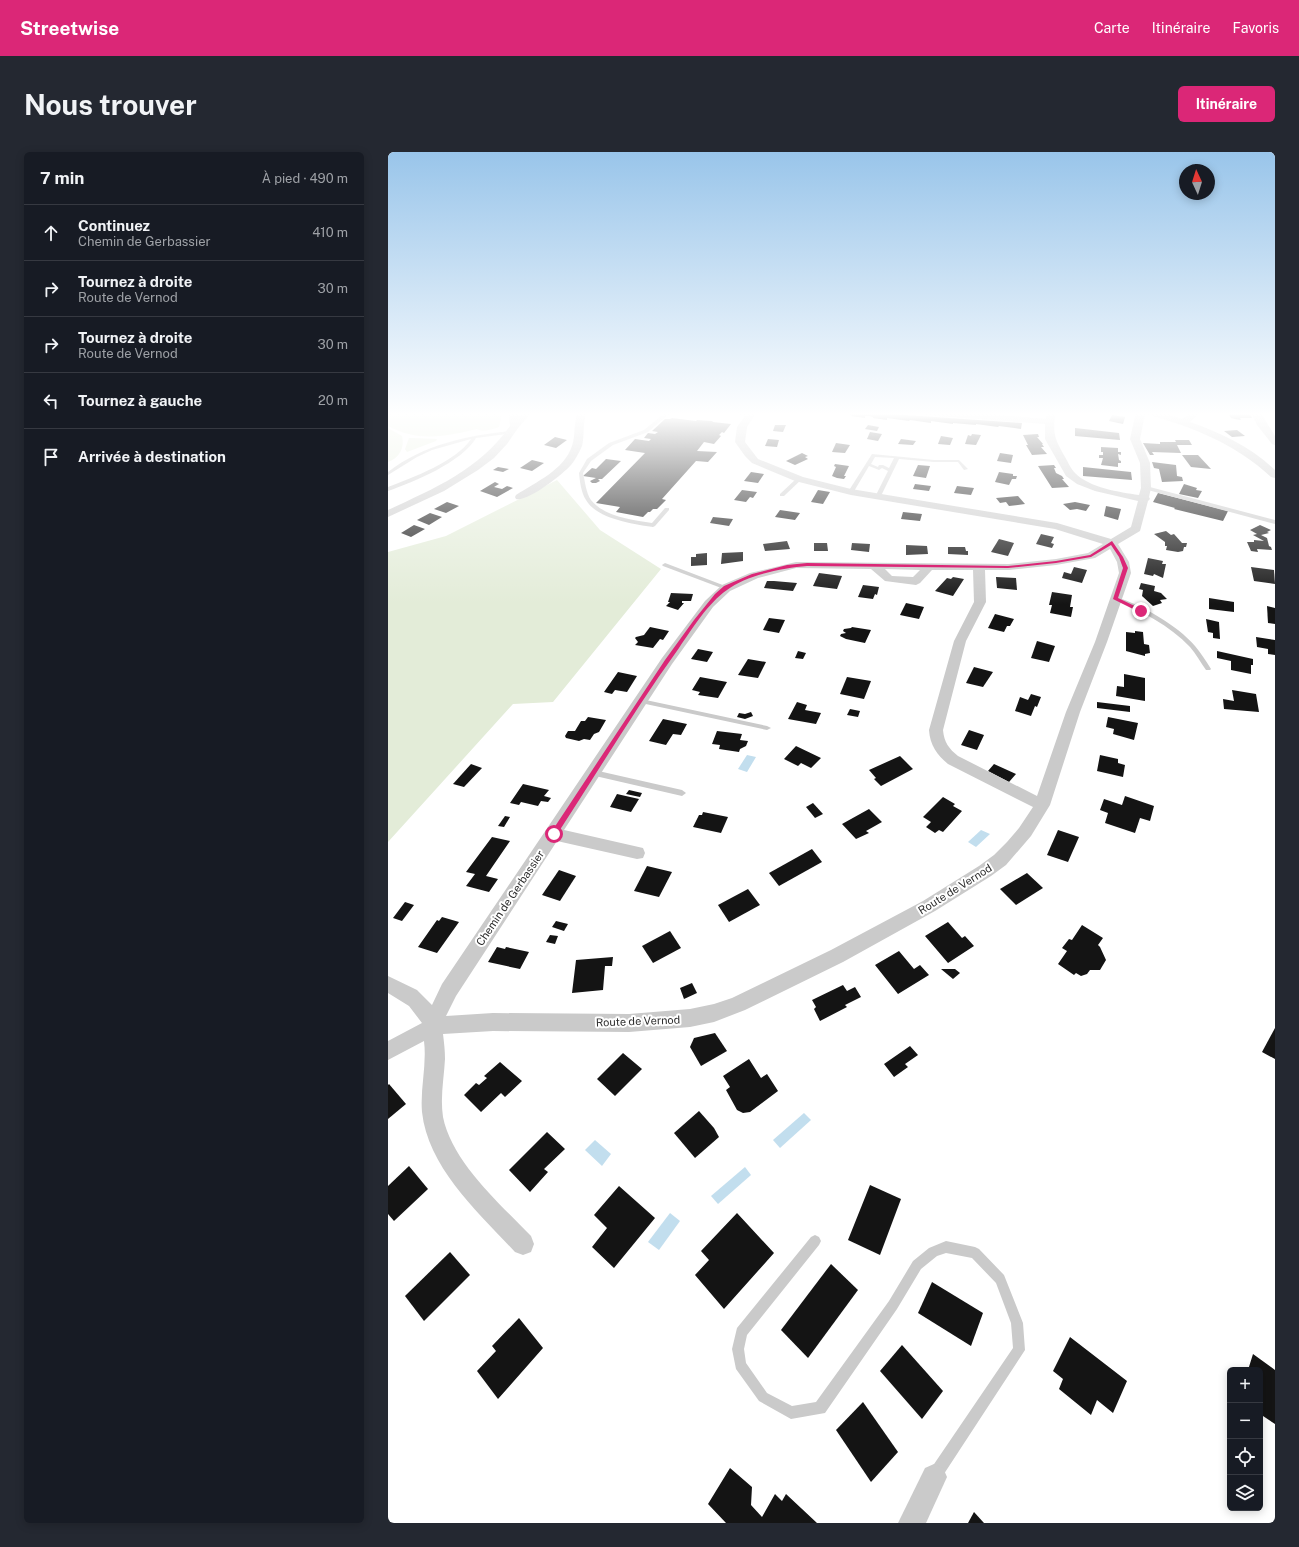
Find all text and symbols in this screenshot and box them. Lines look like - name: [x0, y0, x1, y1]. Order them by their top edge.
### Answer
- text: Streetwise: [20, 17, 119, 39]
- text: Carte: [1094, 20, 1130, 36]
- text: Itinéraire: [1152, 20, 1210, 36]
- text: Favoris: [1232, 20, 1279, 36]
- button: Itinéraire: [1178, 86, 1275, 122]
- text: Nous trouver: [24, 88, 197, 121]
- north arrow: [1179, 164, 1215, 200]
- text: 7 min: [40, 168, 84, 188]
- text: À pied · 490 m: [262, 171, 348, 186]
- text: Continuez: [78, 217, 150, 234]
- icon: ahead: [40, 222, 62, 244]
- text: 410 m: [312, 225, 348, 240]
- text: Chemin de Gerbassier: [78, 234, 211, 249]
- text: Tournez à droite: [78, 273, 192, 290]
- icon: right: [40, 278, 62, 300]
- text: 30 m: [318, 281, 348, 296]
- text: Route de Vernod: [78, 290, 178, 305]
- text: Tournez à droite: [78, 329, 192, 346]
- icon: right: [40, 334, 62, 356]
- text: 30 m: [318, 337, 348, 352]
- text: Route de Vernod: [78, 346, 178, 361]
- icon: left: [40, 390, 62, 412]
- text: Tournez à gauche: [78, 392, 202, 409]
- text: 20 m: [318, 393, 348, 408]
- icon: arrive: [40, 446, 62, 468]
- text: Arrivée à destination: [78, 448, 226, 465]
- route end: [1132, 602, 1150, 620]
- route start: [545, 825, 563, 843]
- street label: Chemin de Gerbassier: [474, 848, 546, 948]
- street label: Route de Vernod: [916, 862, 994, 916]
- street label: Route de Vernod: [596, 1014, 680, 1028]
- map controls: [1227, 1367, 1263, 1511]
- button: +: [1227, 1367, 1263, 1403]
- button: −: [1227, 1403, 1263, 1439]
- button: locate: [1227, 1439, 1263, 1475]
- button: layers: [1227, 1475, 1263, 1511]

